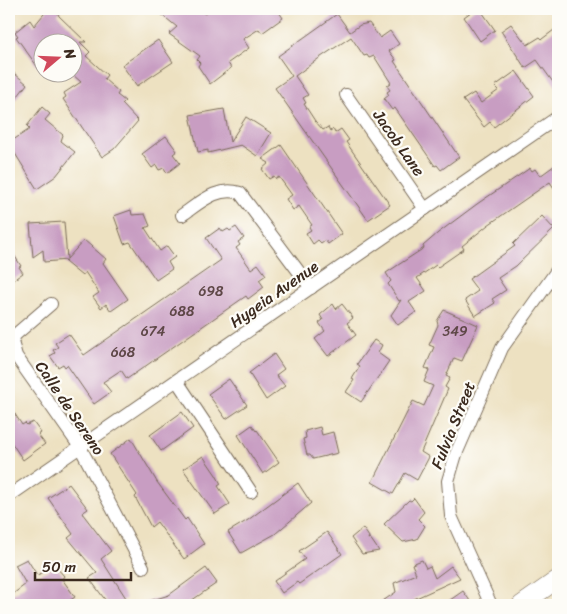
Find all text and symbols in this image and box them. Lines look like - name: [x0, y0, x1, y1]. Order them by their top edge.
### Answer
- north arrow: [32, 32, 82, 82]
- text: N: [56, 44, 83, 63]
- street label: Jacob Lane: [365, 102, 433, 183]
- street label: Hygeia Avenue: [223, 252, 325, 336]
- house number: 698: [199, 279, 224, 304]
- house number: 688: [170, 299, 195, 324]
- house number: 674: [141, 319, 166, 344]
- house number: 349: [442, 319, 468, 344]
- house number: 668: [111, 340, 136, 365]
- street label: Calle de Sereno: [27, 355, 113, 462]
- street label: Fulvia Street: [422, 377, 484, 473]
- scale bar: [35, 549, 131, 581]
- text: 50 m: [42, 554, 77, 580]

